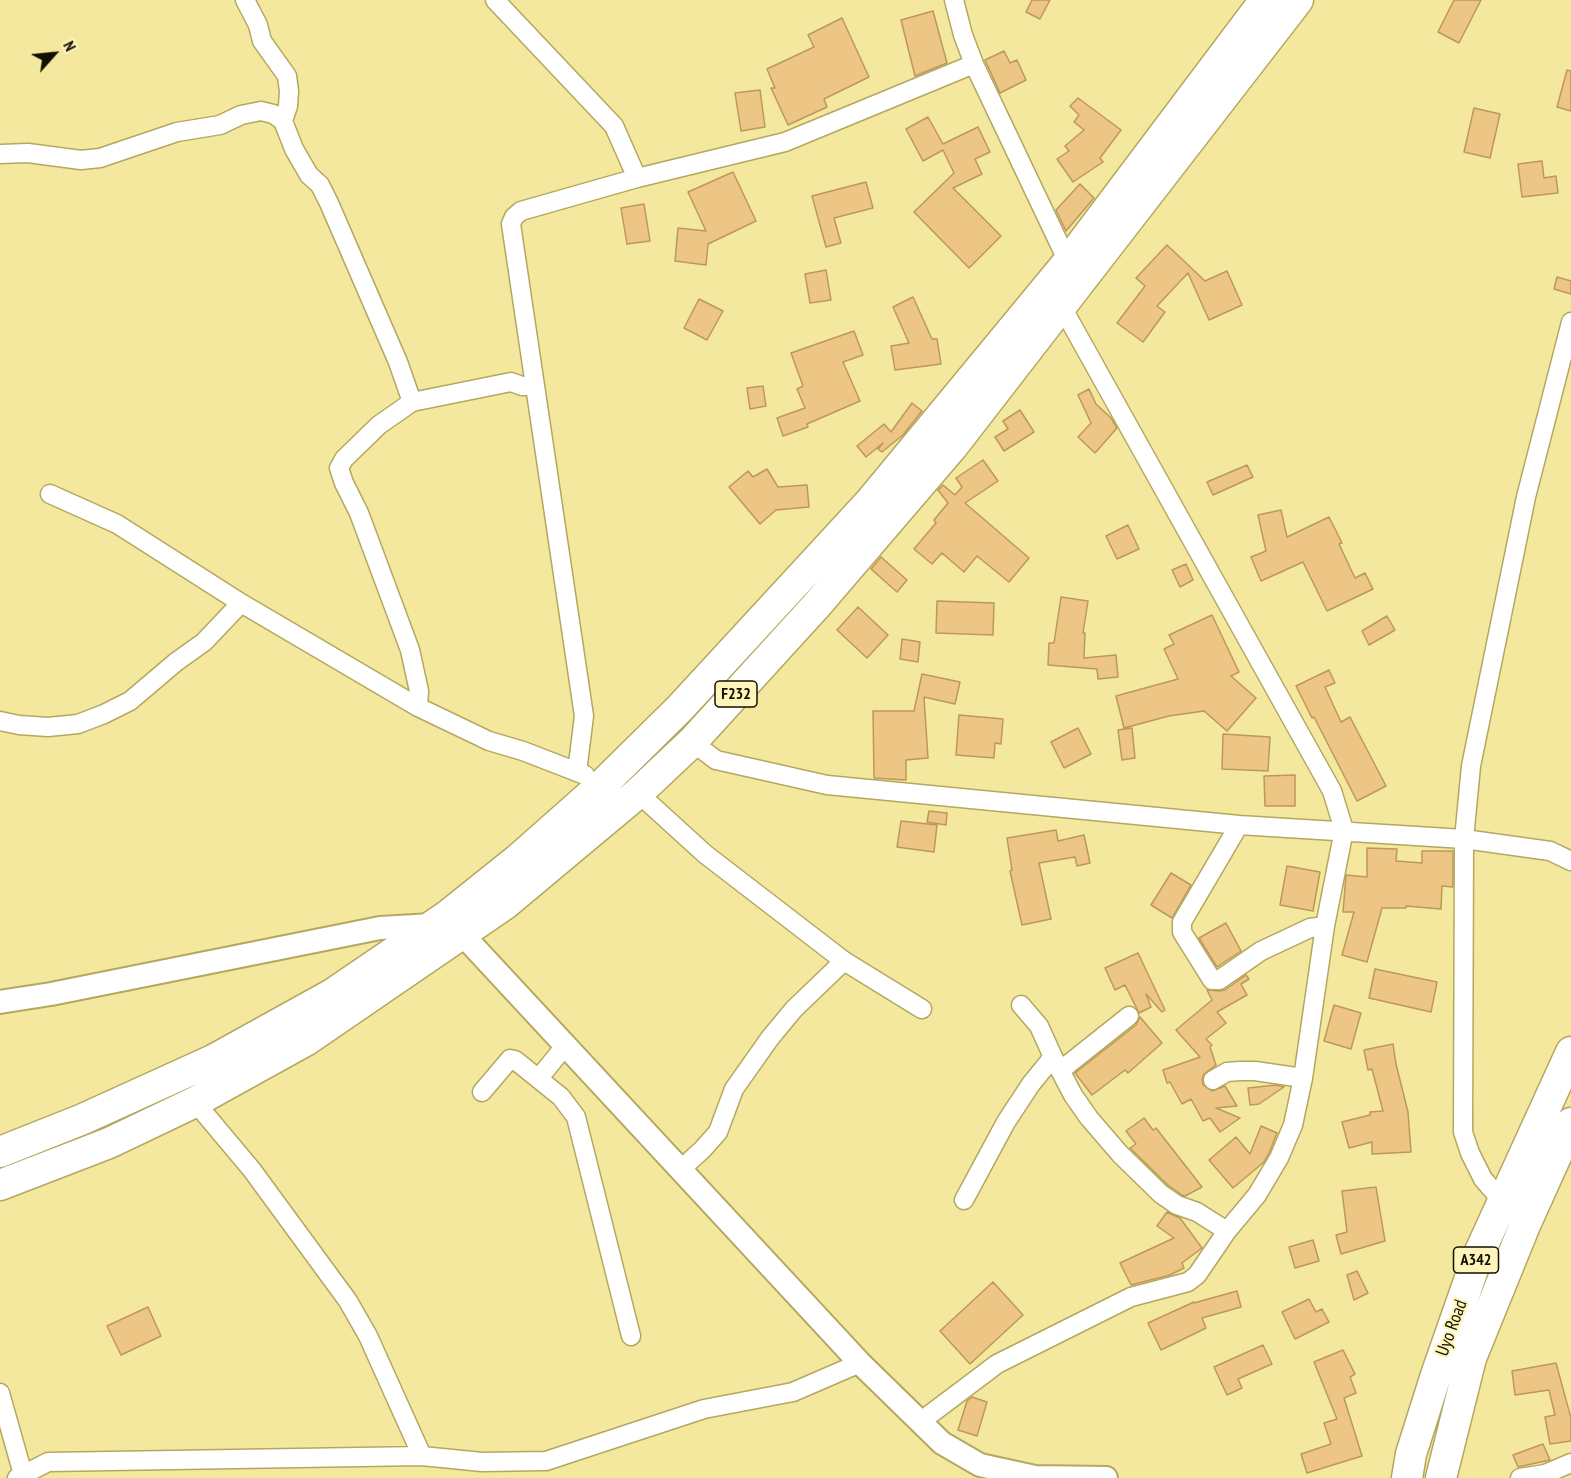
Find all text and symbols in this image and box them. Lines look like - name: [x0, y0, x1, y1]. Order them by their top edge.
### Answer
- north arrow: [24, 24, 84, 84]
- text: N: [59, 37, 81, 54]
- road number: F232: [715, 681, 757, 707]
- road number: A342: [1454, 1247, 1498, 1273]
- street label: Uyo Road: [1432, 1297, 1472, 1359]

